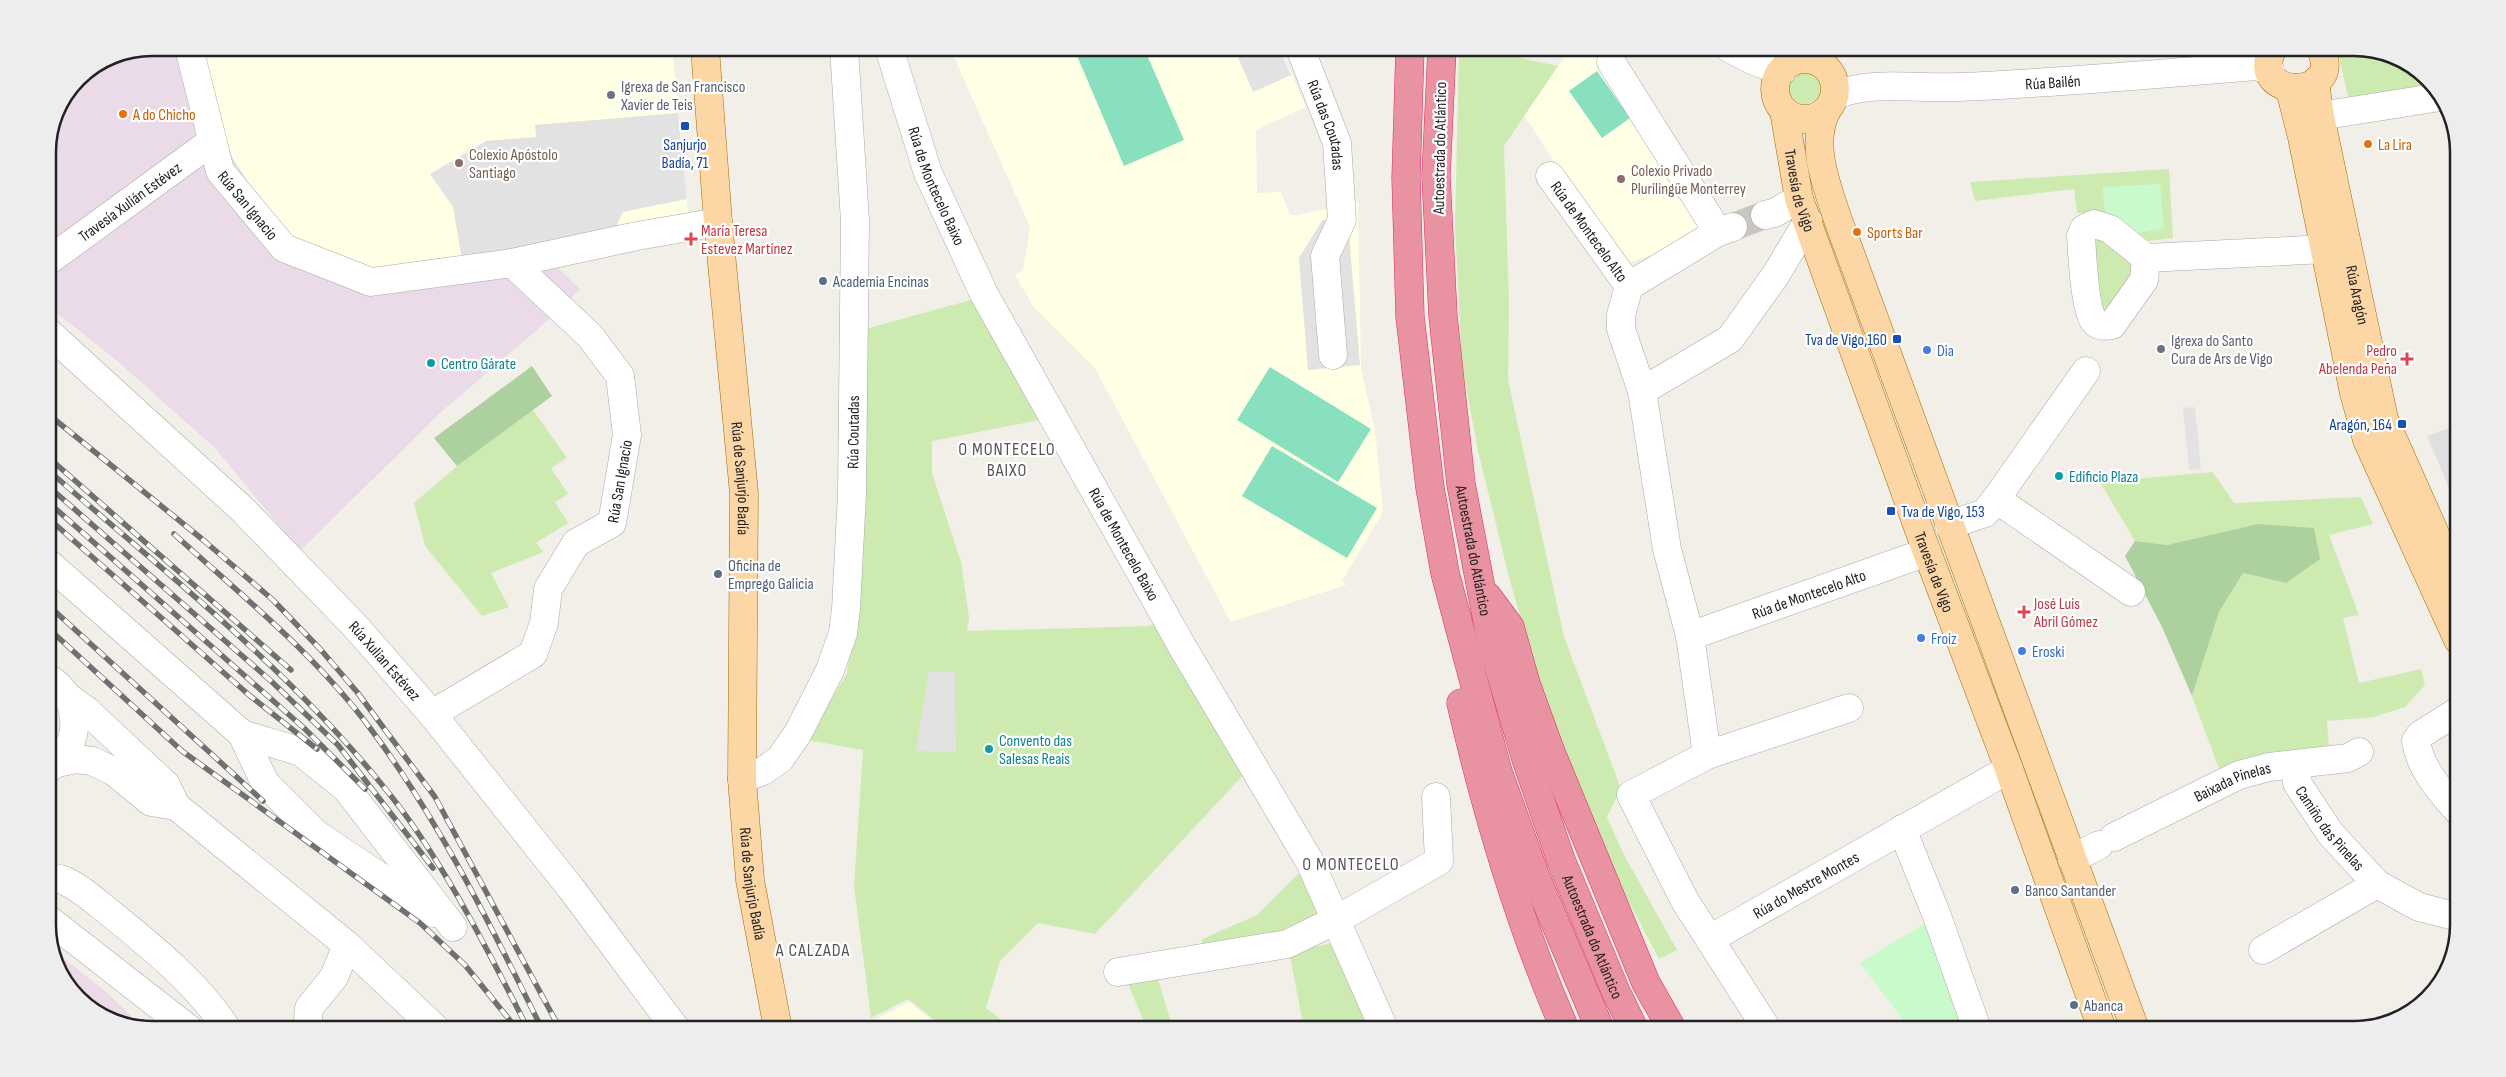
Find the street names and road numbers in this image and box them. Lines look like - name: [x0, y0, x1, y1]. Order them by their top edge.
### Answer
- street label: Rúa Bailén: [2025, 72, 2081, 95]
- street label: Rúa das Coutadas: [1302, 77, 1347, 171]
- street label: Autoestrada do Atlántico: [1430, 82, 1451, 215]
- street label: Rúa de Montecelo Baixo: [903, 125, 968, 249]
- street label: Travesía de Vigo: [1780, 148, 1818, 235]
- street label: Travesía Xulián Estévez: [75, 159, 186, 246]
- street label: Rúa San Ignacio: [213, 168, 281, 244]
- street label: Rúa de Montecelo Alto: [1546, 178, 1631, 286]
- street label: Rúa Aragón: [2341, 264, 2372, 326]
- street label: Rúa Coutadas: [844, 395, 864, 469]
- street label: Rúa de Sanjurjo Badía: [726, 421, 752, 535]
- street label: Rúa San Ignacio: [604, 439, 637, 524]
- street label: Autoestrada do Atlántico: [1450, 483, 1494, 618]
- street label: Rúa de Montecelo Baixo: [1084, 485, 1162, 604]
- street label: Travesía de Vigo: [1909, 530, 1957, 615]
- street label: Rúa de Montecelo Alto: [1750, 566, 1869, 624]
- street label: Rúa Xulian Estévez: [344, 617, 424, 705]
- street label: Baixada Pinelas: [2191, 759, 2273, 807]
- street label: Camiño das Pinelas: [2291, 783, 2368, 875]
- street label: Rúa de Sanjurjo Badía: [735, 827, 769, 942]
- street label: Rúa do Mestre Montes: [1750, 848, 1863, 924]
- street label: Autoestrada do Atlántico: [1557, 871, 1626, 1002]

